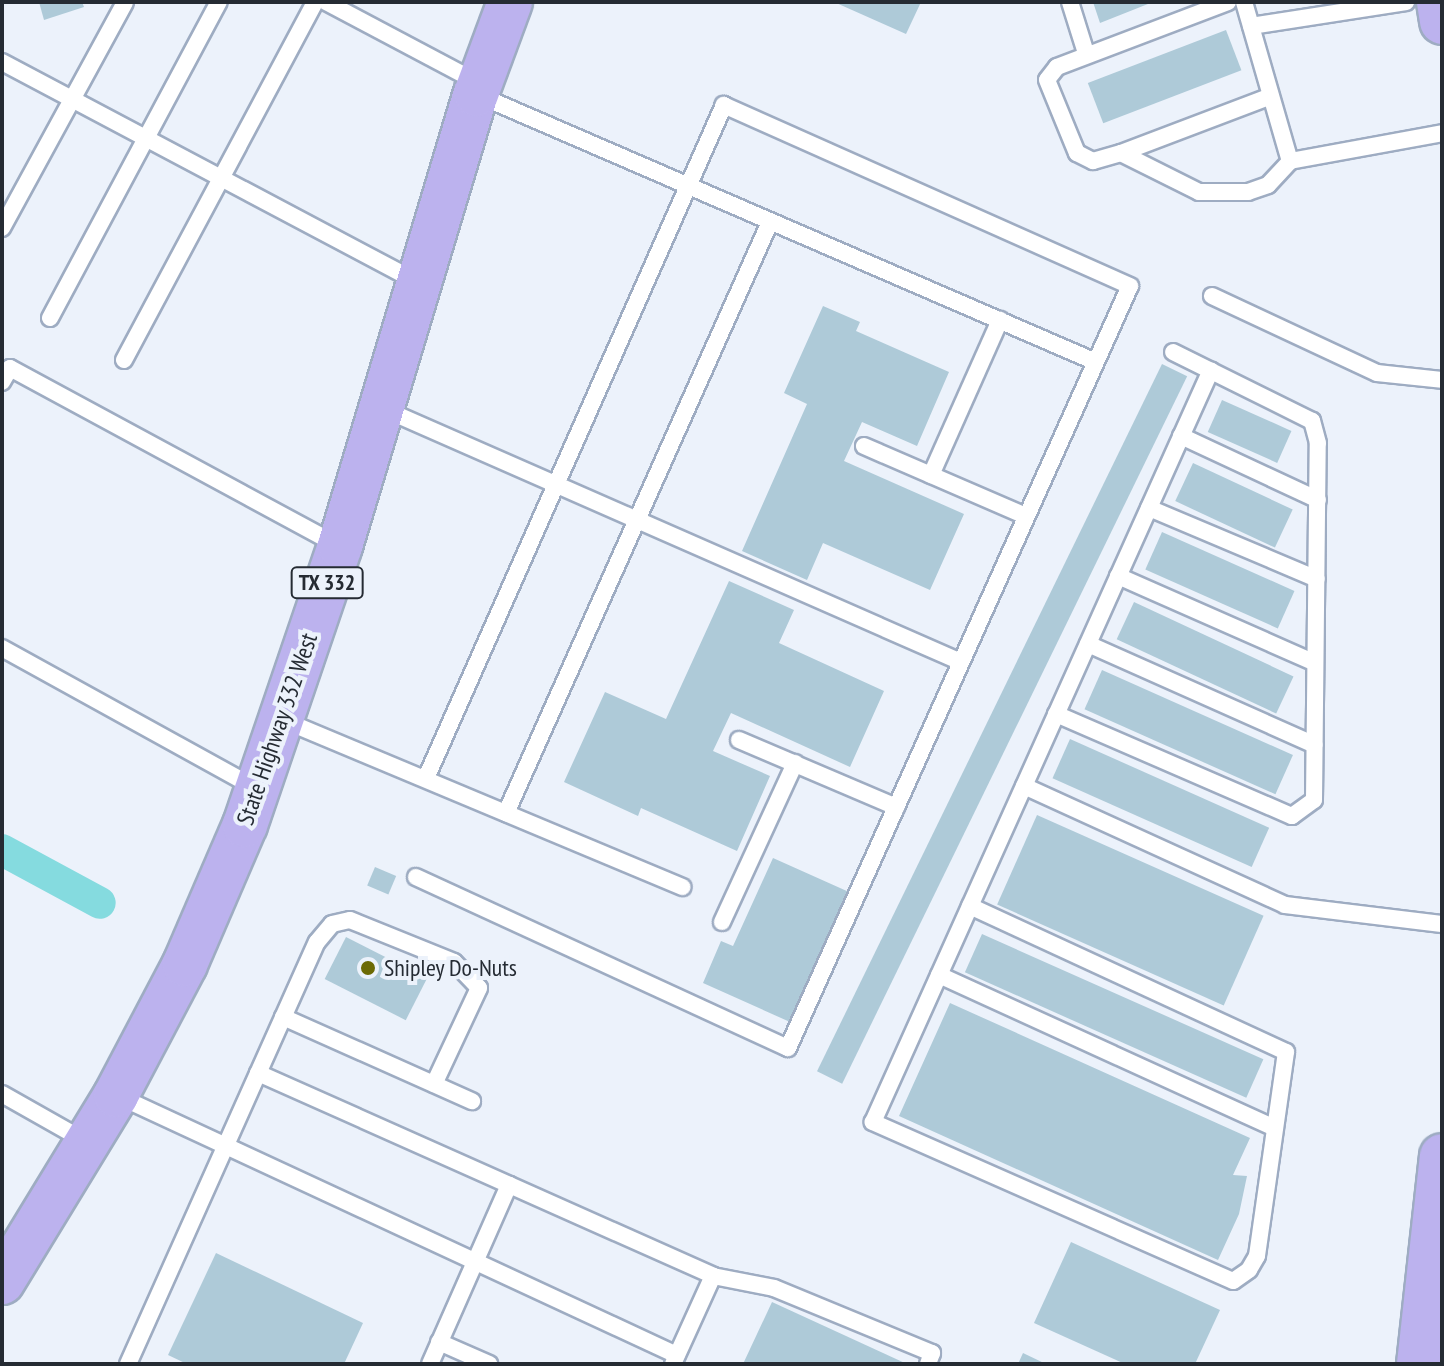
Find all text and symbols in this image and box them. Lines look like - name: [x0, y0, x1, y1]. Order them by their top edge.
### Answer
- road number: TX 332: [289, 565, 365, 601]
- street label: State Highway 332 West: [230, 629, 324, 829]
- place label: Shipley Do-Nuts: [384, 954, 518, 982]
- marker: Shipley Do-Nuts: [359, 959, 377, 977]

